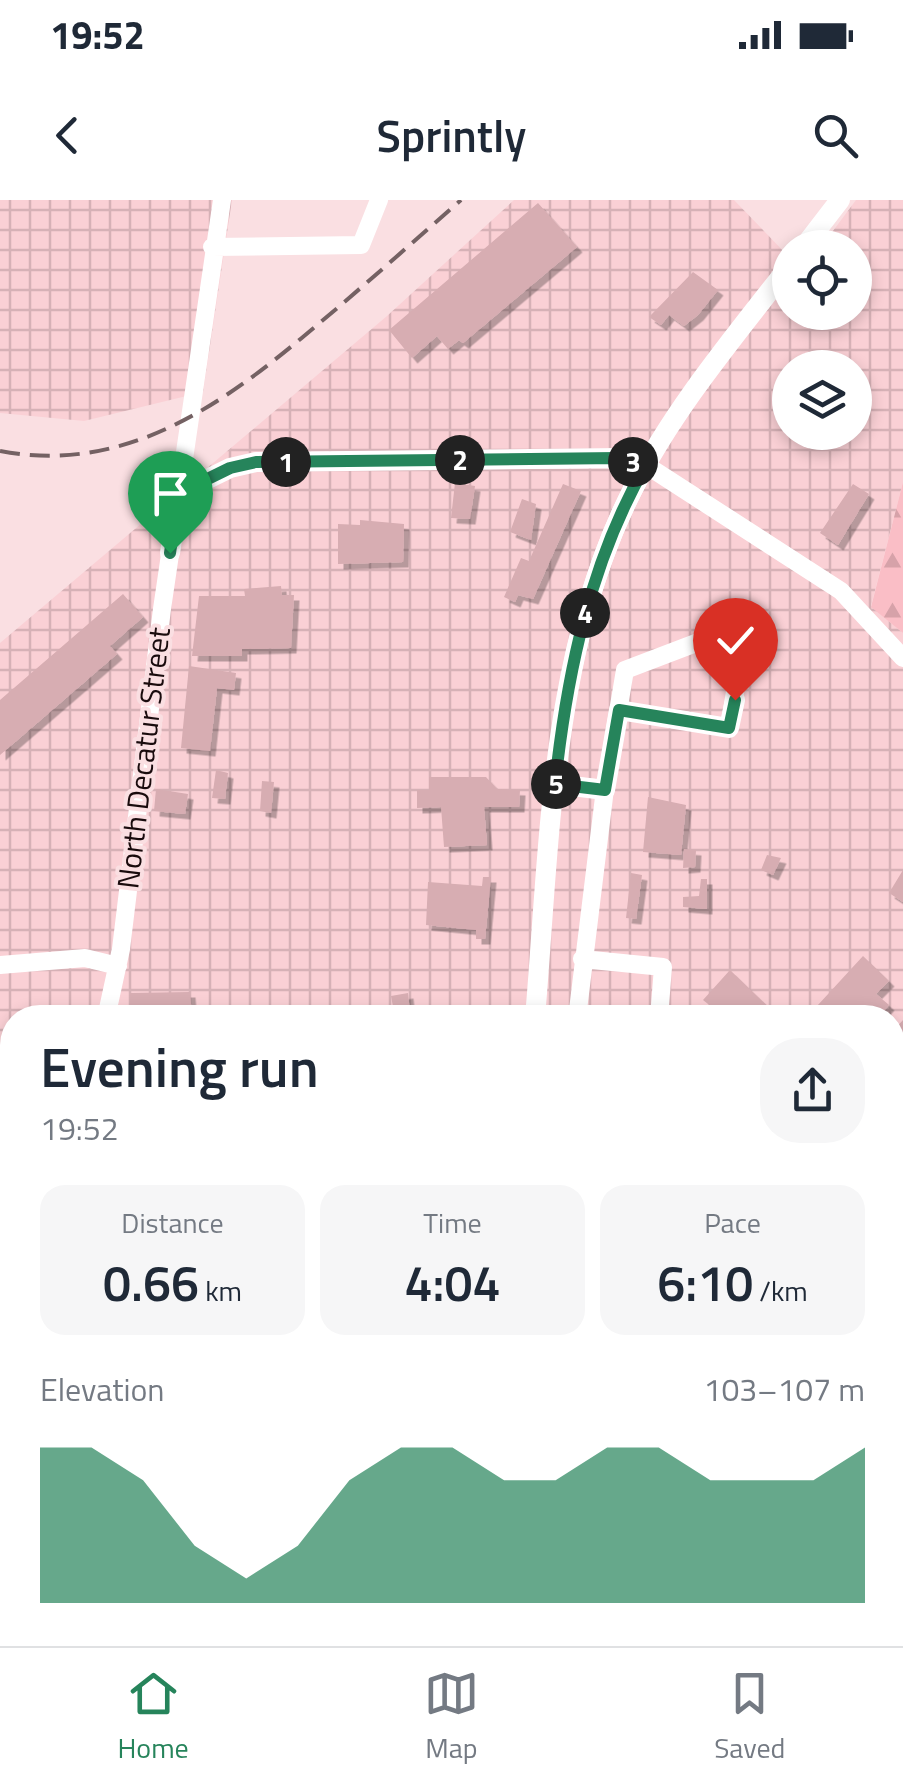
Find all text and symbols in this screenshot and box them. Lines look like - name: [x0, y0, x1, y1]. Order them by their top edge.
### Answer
- text: 19:52: [50, 6, 145, 64]
- text: Sprintly: [377, 101, 526, 169]
- icon: back: [40, 108, 95, 163]
- icon: search: [808, 108, 863, 163]
- map controls: [772, 230, 872, 450]
- button: locate: [772, 230, 872, 330]
- button: layers: [772, 350, 872, 450]
- pin: 2: [435, 435, 485, 485]
- pin: 1: [261, 437, 311, 487]
- pin: 3: [608, 437, 658, 487]
- text: 2: [452, 438, 468, 481]
- text: 1: [278, 440, 294, 483]
- text: 3: [625, 440, 641, 483]
- pin: [128, 451, 213, 554]
- icon: arrive: [143, 466, 198, 521]
- pin: 4: [560, 588, 610, 638]
- text: 4: [577, 591, 593, 634]
- pin: [693, 598, 778, 701]
- icon: check: [708, 613, 763, 668]
- street label: North Decatur Street: [104, 624, 182, 891]
- pin: 5: [531, 759, 581, 809]
- text: 5: [548, 762, 564, 805]
- text: Evening run: [40, 1025, 319, 1108]
- button: share: [760, 1038, 865, 1143]
- text: 19:52: [40, 1104, 119, 1152]
- text: Distance: [121, 1201, 224, 1244]
- text: Time: [423, 1201, 482, 1244]
- text: Pace: [704, 1201, 761, 1244]
- text: 0.66: [103, 1244, 199, 1320]
- text: 4:04: [405, 1244, 500, 1320]
- text: 6:10: [657, 1244, 753, 1320]
- text: km: [199, 1269, 242, 1312]
- text: /km: [753, 1269, 808, 1312]
- text: Elevation: [40, 1365, 164, 1413]
- text: 103–107 m: [703, 1365, 865, 1413]
- tab: Home: [118, 1666, 189, 1769]
- tab: Map: [424, 1666, 479, 1769]
- tab: Saved: [714, 1666, 785, 1769]

